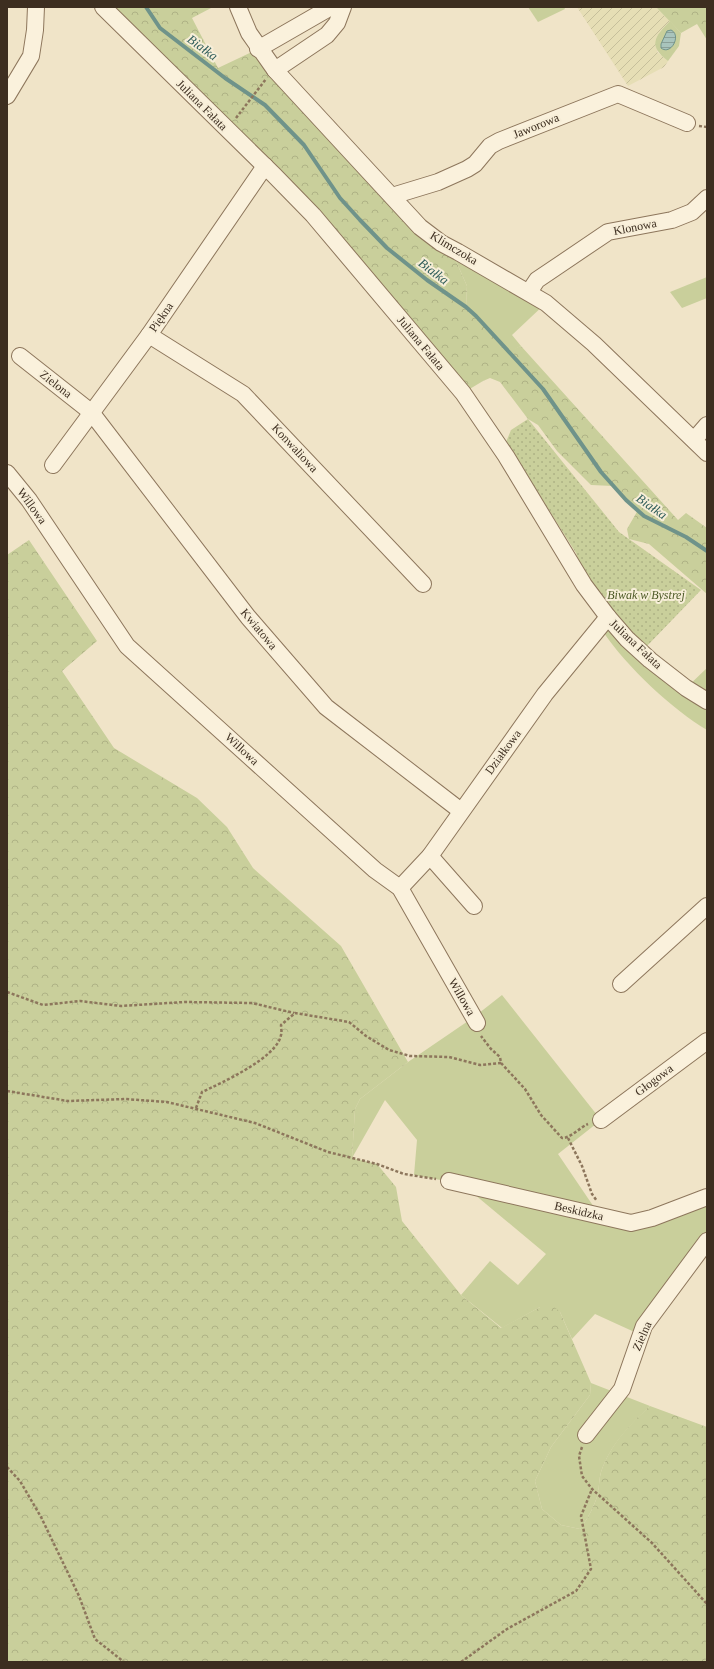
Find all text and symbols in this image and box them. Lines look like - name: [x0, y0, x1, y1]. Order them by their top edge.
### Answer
- water label: Białka: [185, 31, 221, 64]
- street label: Juliana Fałata: [174, 77, 231, 134]
- street label: Jaworowa: [511, 110, 562, 142]
- street label: Klonowa: [612, 216, 659, 238]
- street label: Klimczoka: [428, 228, 481, 268]
- water label: Białka: [416, 255, 452, 288]
- street label: Piękna: [146, 299, 176, 334]
- street label: Juliana Fałata: [394, 313, 448, 373]
- street label: Zielona: [37, 367, 75, 401]
- street label: Konwaliowa: [269, 421, 321, 476]
- street label: Willowa: [14, 485, 50, 527]
- water label: Białka: [634, 491, 670, 523]
- park label: Biwak w Bystrej: [607, 588, 685, 602]
- street label: Kwiatowa: [238, 606, 281, 653]
- street label: Juliana Fałata: [607, 616, 666, 672]
- street label: Działkowa: [482, 726, 524, 777]
- street label: Willowa: [222, 730, 262, 769]
- street label: Willowa: [446, 976, 479, 1019]
- street label: Głogowa: [632, 1061, 676, 1099]
- street label: Beskidzka: [553, 1199, 606, 1224]
- street label: Zielna: [629, 1319, 655, 1353]

